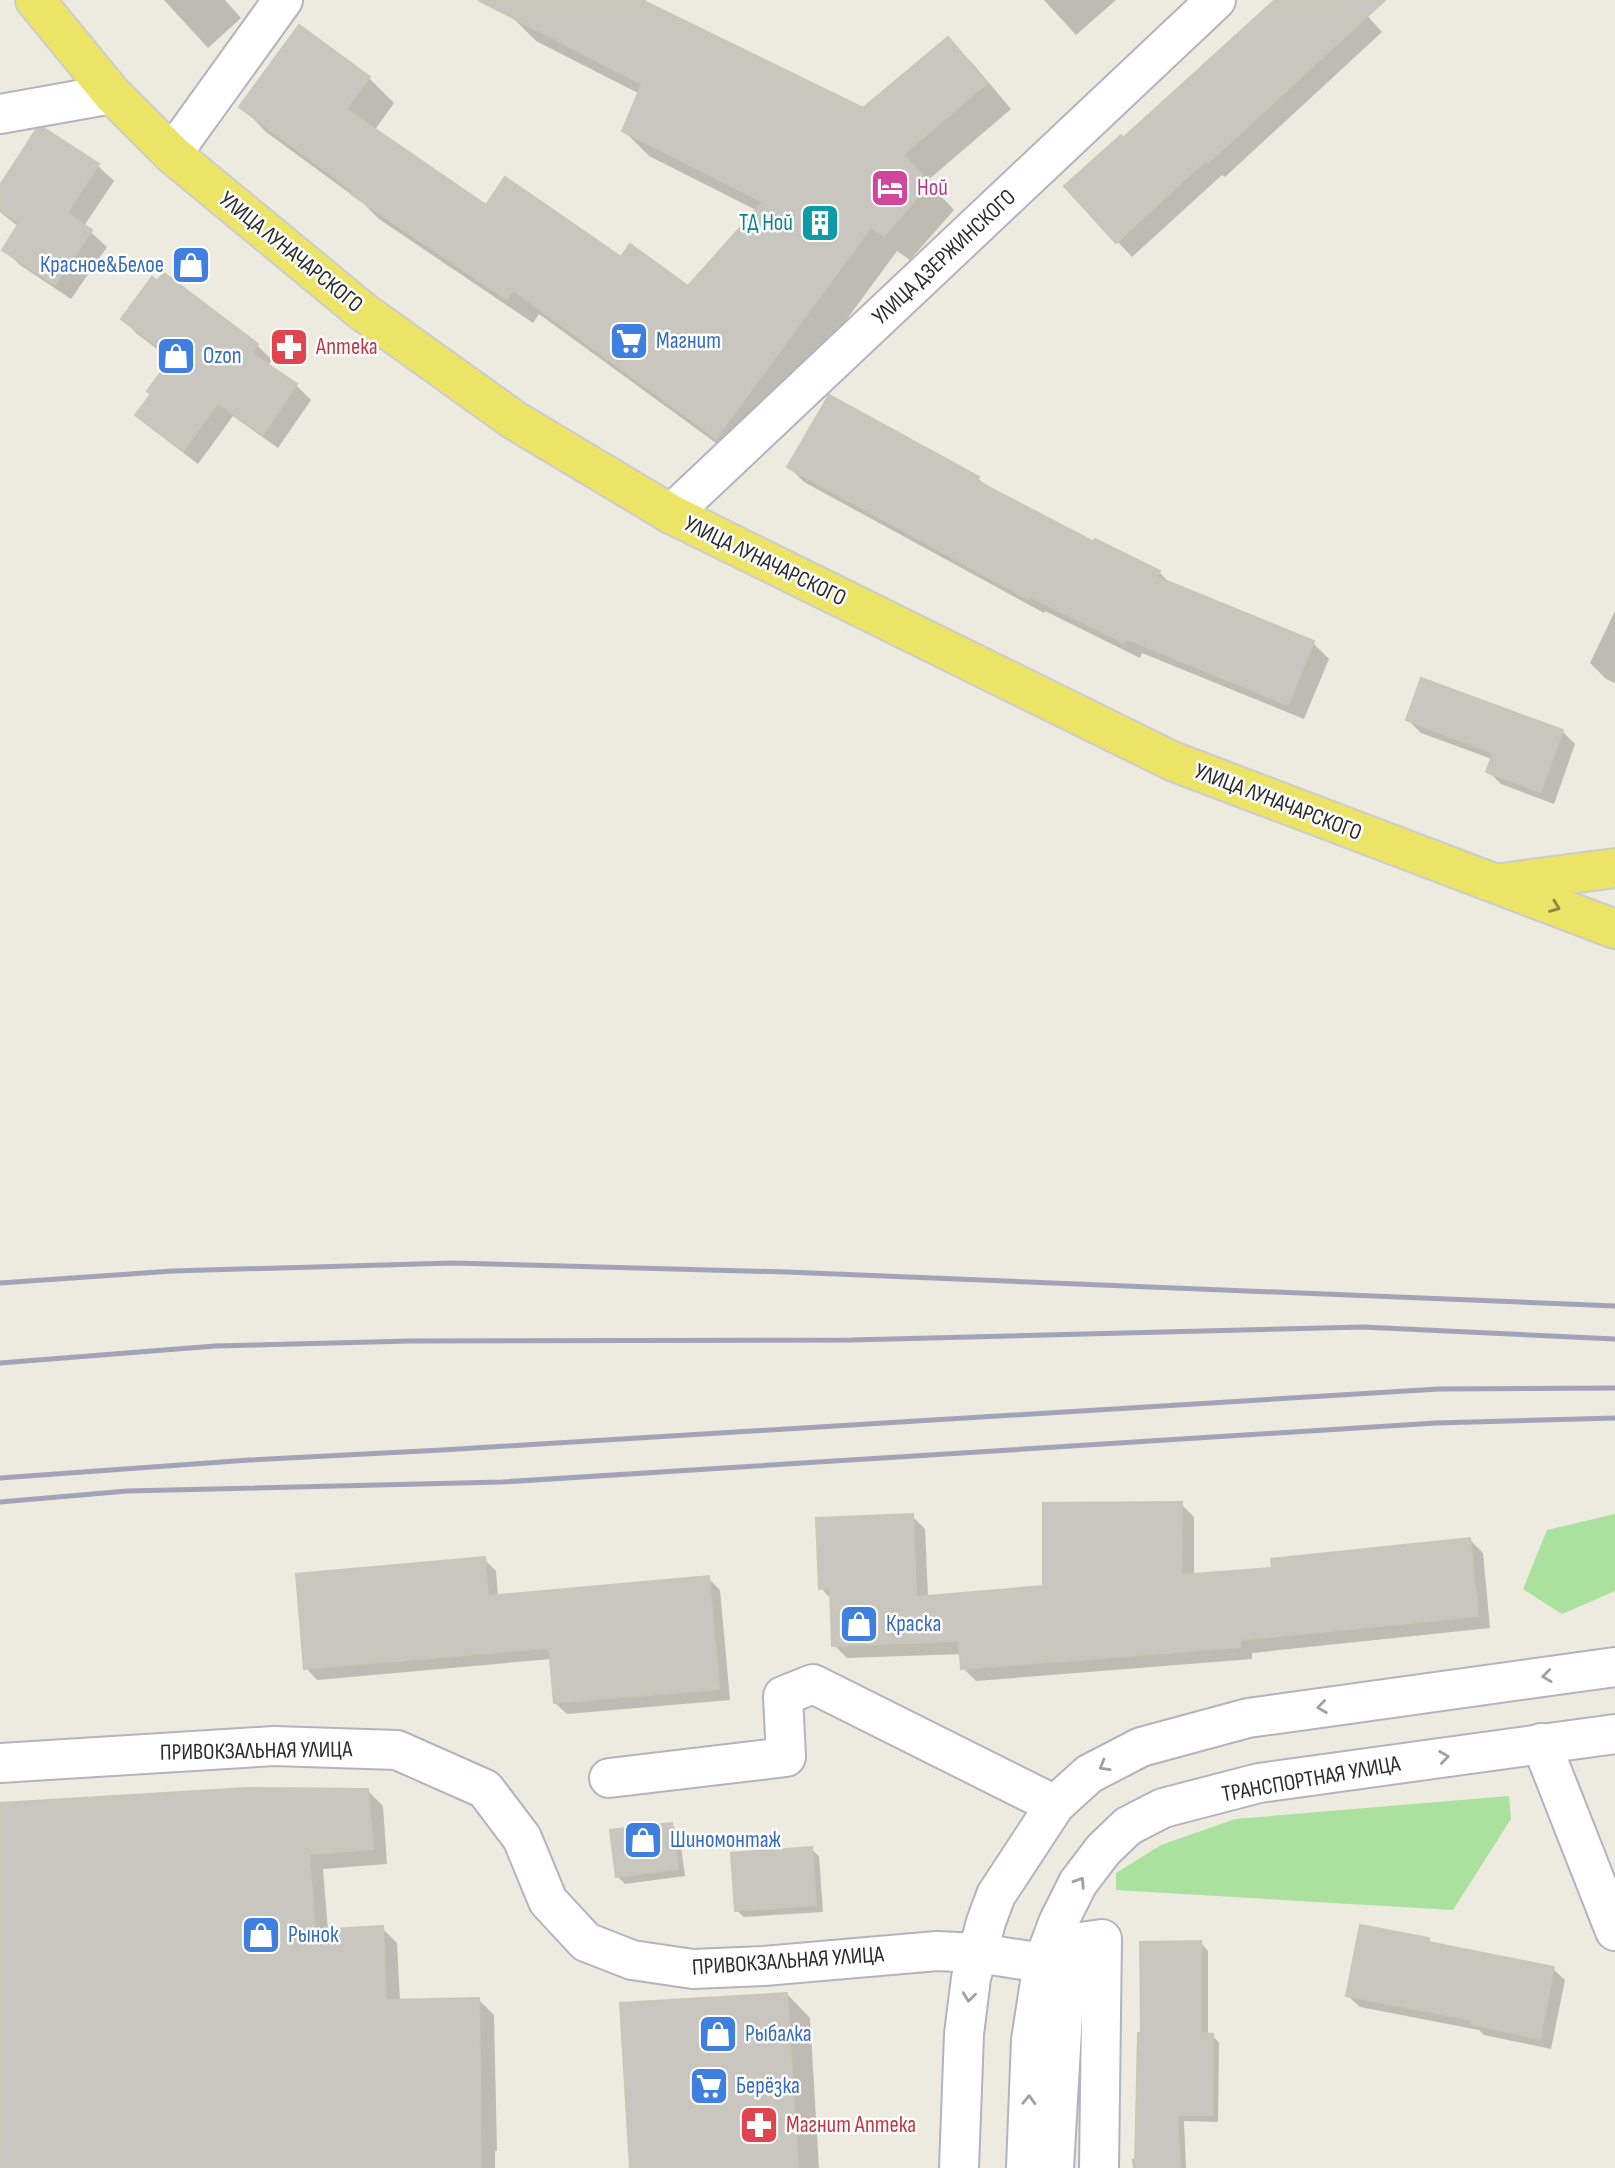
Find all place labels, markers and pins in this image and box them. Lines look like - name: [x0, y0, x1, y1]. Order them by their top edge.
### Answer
- hotel icon: Ной: [869, 167, 911, 209]
- place label: Ной: [917, 174, 948, 202]
- building icon: ТД Ной: [799, 202, 841, 244]
- place label: ТД Ной: [739, 209, 793, 237]
- shop icon: Красное&Белое: [170, 244, 212, 286]
- place label: Красное&Белое: [40, 251, 164, 279]
- supermarket icon: Магнит: [608, 320, 650, 362]
- pharmacy icon: Аптека: [268, 326, 310, 368]
- place label: Магнит: [656, 327, 721, 355]
- place label: Аптека: [315, 333, 378, 361]
- shop icon: Ozon: [155, 335, 197, 377]
- place label: Ozon: [203, 342, 242, 370]
- shop icon: Краска: [838, 1603, 880, 1645]
- place label: Краска: [886, 1610, 941, 1638]
- shop icon: Шиномонтаж: [622, 1819, 664, 1861]
- place label: Шиномонтаж: [670, 1826, 782, 1854]
- shop icon: Рынок: [240, 1914, 282, 1956]
- place label: Рынок: [288, 1921, 339, 1949]
- shop icon: Рыбалка: [697, 2013, 739, 2055]
- place label: Рыбалка: [745, 2020, 812, 2048]
- supermarket icon: Берёзка: [688, 2065, 730, 2107]
- place label: Берёзка: [736, 2072, 800, 2100]
- pharmacy icon: Магнит Аптека: [738, 2104, 780, 2146]
- place label: Магнит Аптека: [786, 2111, 916, 2139]

